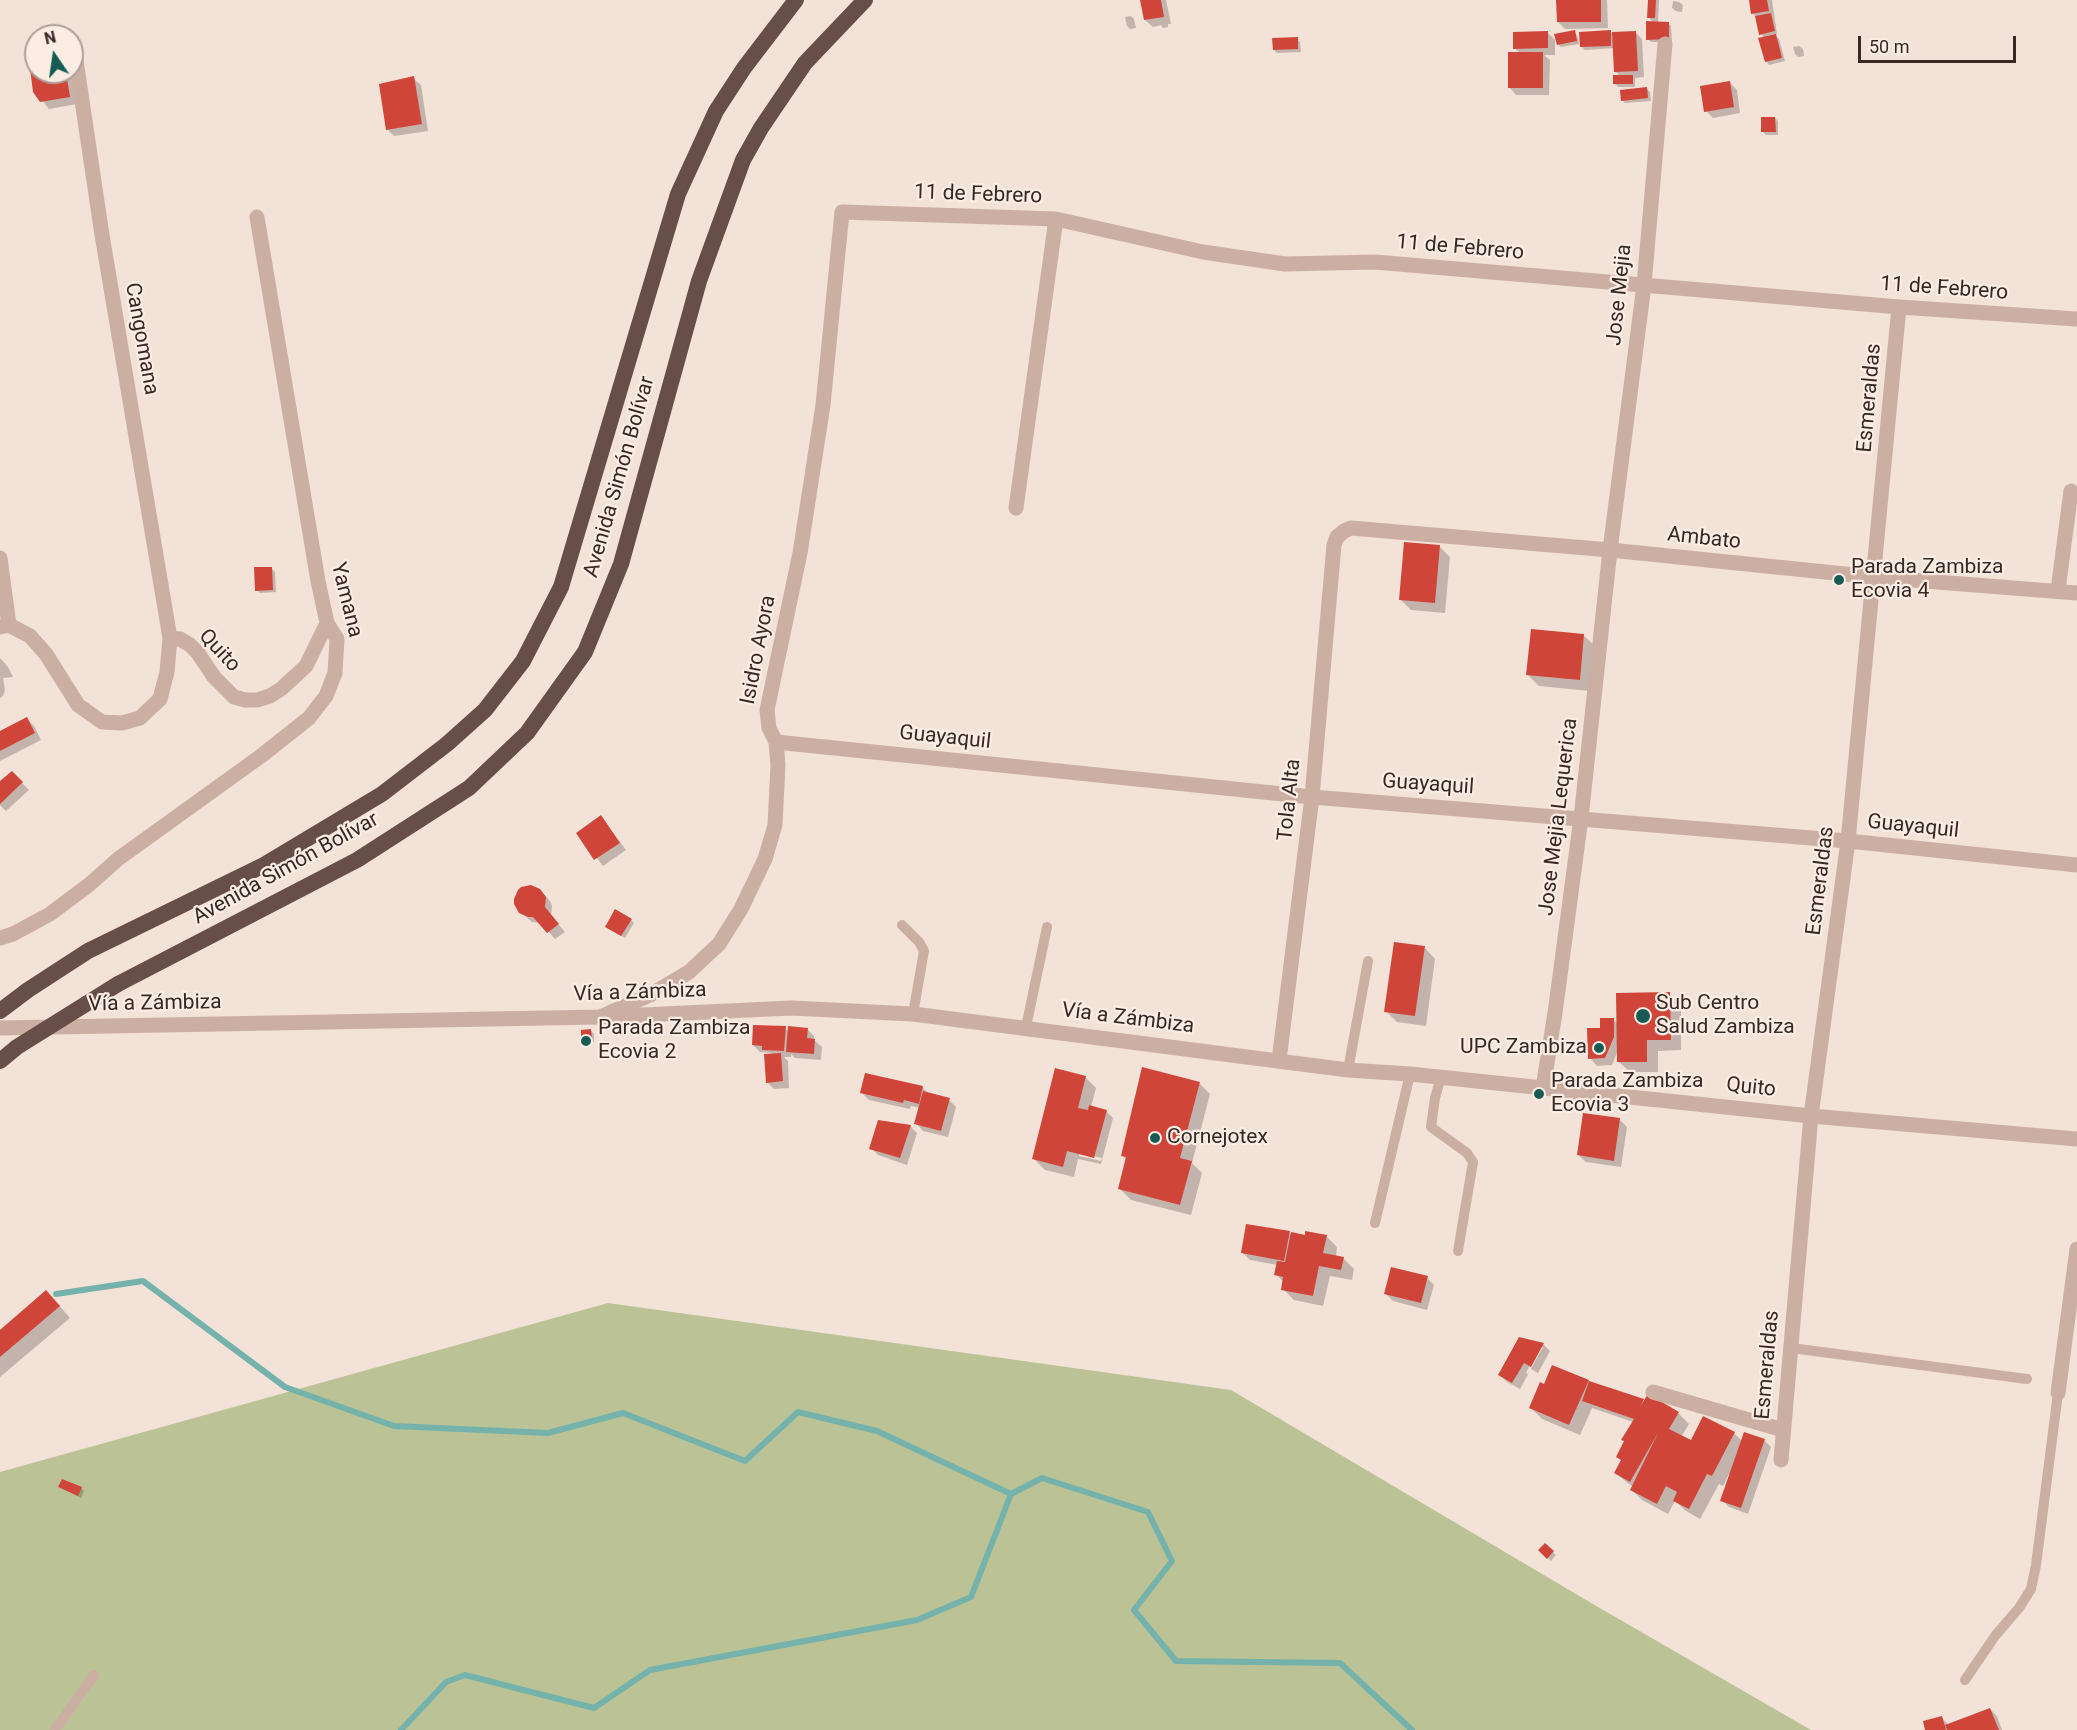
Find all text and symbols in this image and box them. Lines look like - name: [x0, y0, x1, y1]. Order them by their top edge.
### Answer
- north arrow: [24, 24, 84, 84]
- scale bar: [1861, 24, 2018, 62]
- text: N: [43, 27, 58, 48]
- text: 50 m: [1869, 36, 1909, 57]
- street label: 11 de Febrero: [913, 180, 1043, 210]
- street label: 11 de Febrero: [1395, 230, 1525, 266]
- street label: Jose Mejia: [1602, 243, 1638, 347]
- street label: 11 de Febrero: [1879, 272, 2009, 306]
- street label: Cangomana: [119, 281, 163, 397]
- street label: Esmeraldas: [1853, 342, 1887, 454]
- street label: Avenida Simón Bolívar: [579, 373, 661, 581]
- street label: Ambato: [1666, 523, 1742, 555]
- place label: Parada Zambiza Ecovia 4: [1851, 555, 2003, 605]
- street label: Yamana: [325, 560, 367, 640]
- marker: Parada Zambiza Ecovia 4: [1832, 573, 1846, 587]
- street label: Isidro Ayora: [736, 593, 782, 707]
- street label: Quito: [193, 624, 245, 678]
- street label: Jose Mejia Lequerica: [1534, 717, 1584, 917]
- street label: Guayaquil: [898, 721, 992, 755]
- street label: Tola Alta: [1273, 758, 1307, 842]
- street label: Guayaquil: [1381, 769, 1475, 801]
- street label: Avenida Simón Bolívar: [189, 808, 383, 930]
- street label: Guayaquil: [1866, 810, 1960, 844]
- street label: Esmeraldas: [1802, 825, 1840, 937]
- street label: Vía a Zámbiza: [573, 978, 707, 1008]
- street label: Vía a Zámbiza: [88, 990, 222, 1018]
- place label: Sub Centro Salud Zambiza: [1656, 991, 1795, 1041]
- street label: Vía a Zámbiza: [1060, 998, 1196, 1040]
- marker: Sub Centro Salud Zambiza: [1634, 1007, 1652, 1025]
- place label: Parada Zambiza Ecovia 2: [598, 1016, 750, 1066]
- marker: Parada Zambiza Ecovia 2: [579, 1034, 593, 1048]
- place label: UPC Zambiza: [1460, 1035, 1587, 1061]
- marker: UPC Zambiza: [1592, 1041, 1606, 1055]
- place label: Parada Zambiza Ecovia 3: [1551, 1069, 1703, 1119]
- street label: Quito: [1725, 1073, 1777, 1103]
- marker: Parada Zambiza Ecovia 3: [1532, 1087, 1546, 1101]
- place label: Cornejotex: [1167, 1125, 1268, 1151]
- marker: Cornejotex: [1148, 1131, 1162, 1145]
- street label: Esmeraldas: [1751, 1309, 1785, 1421]

